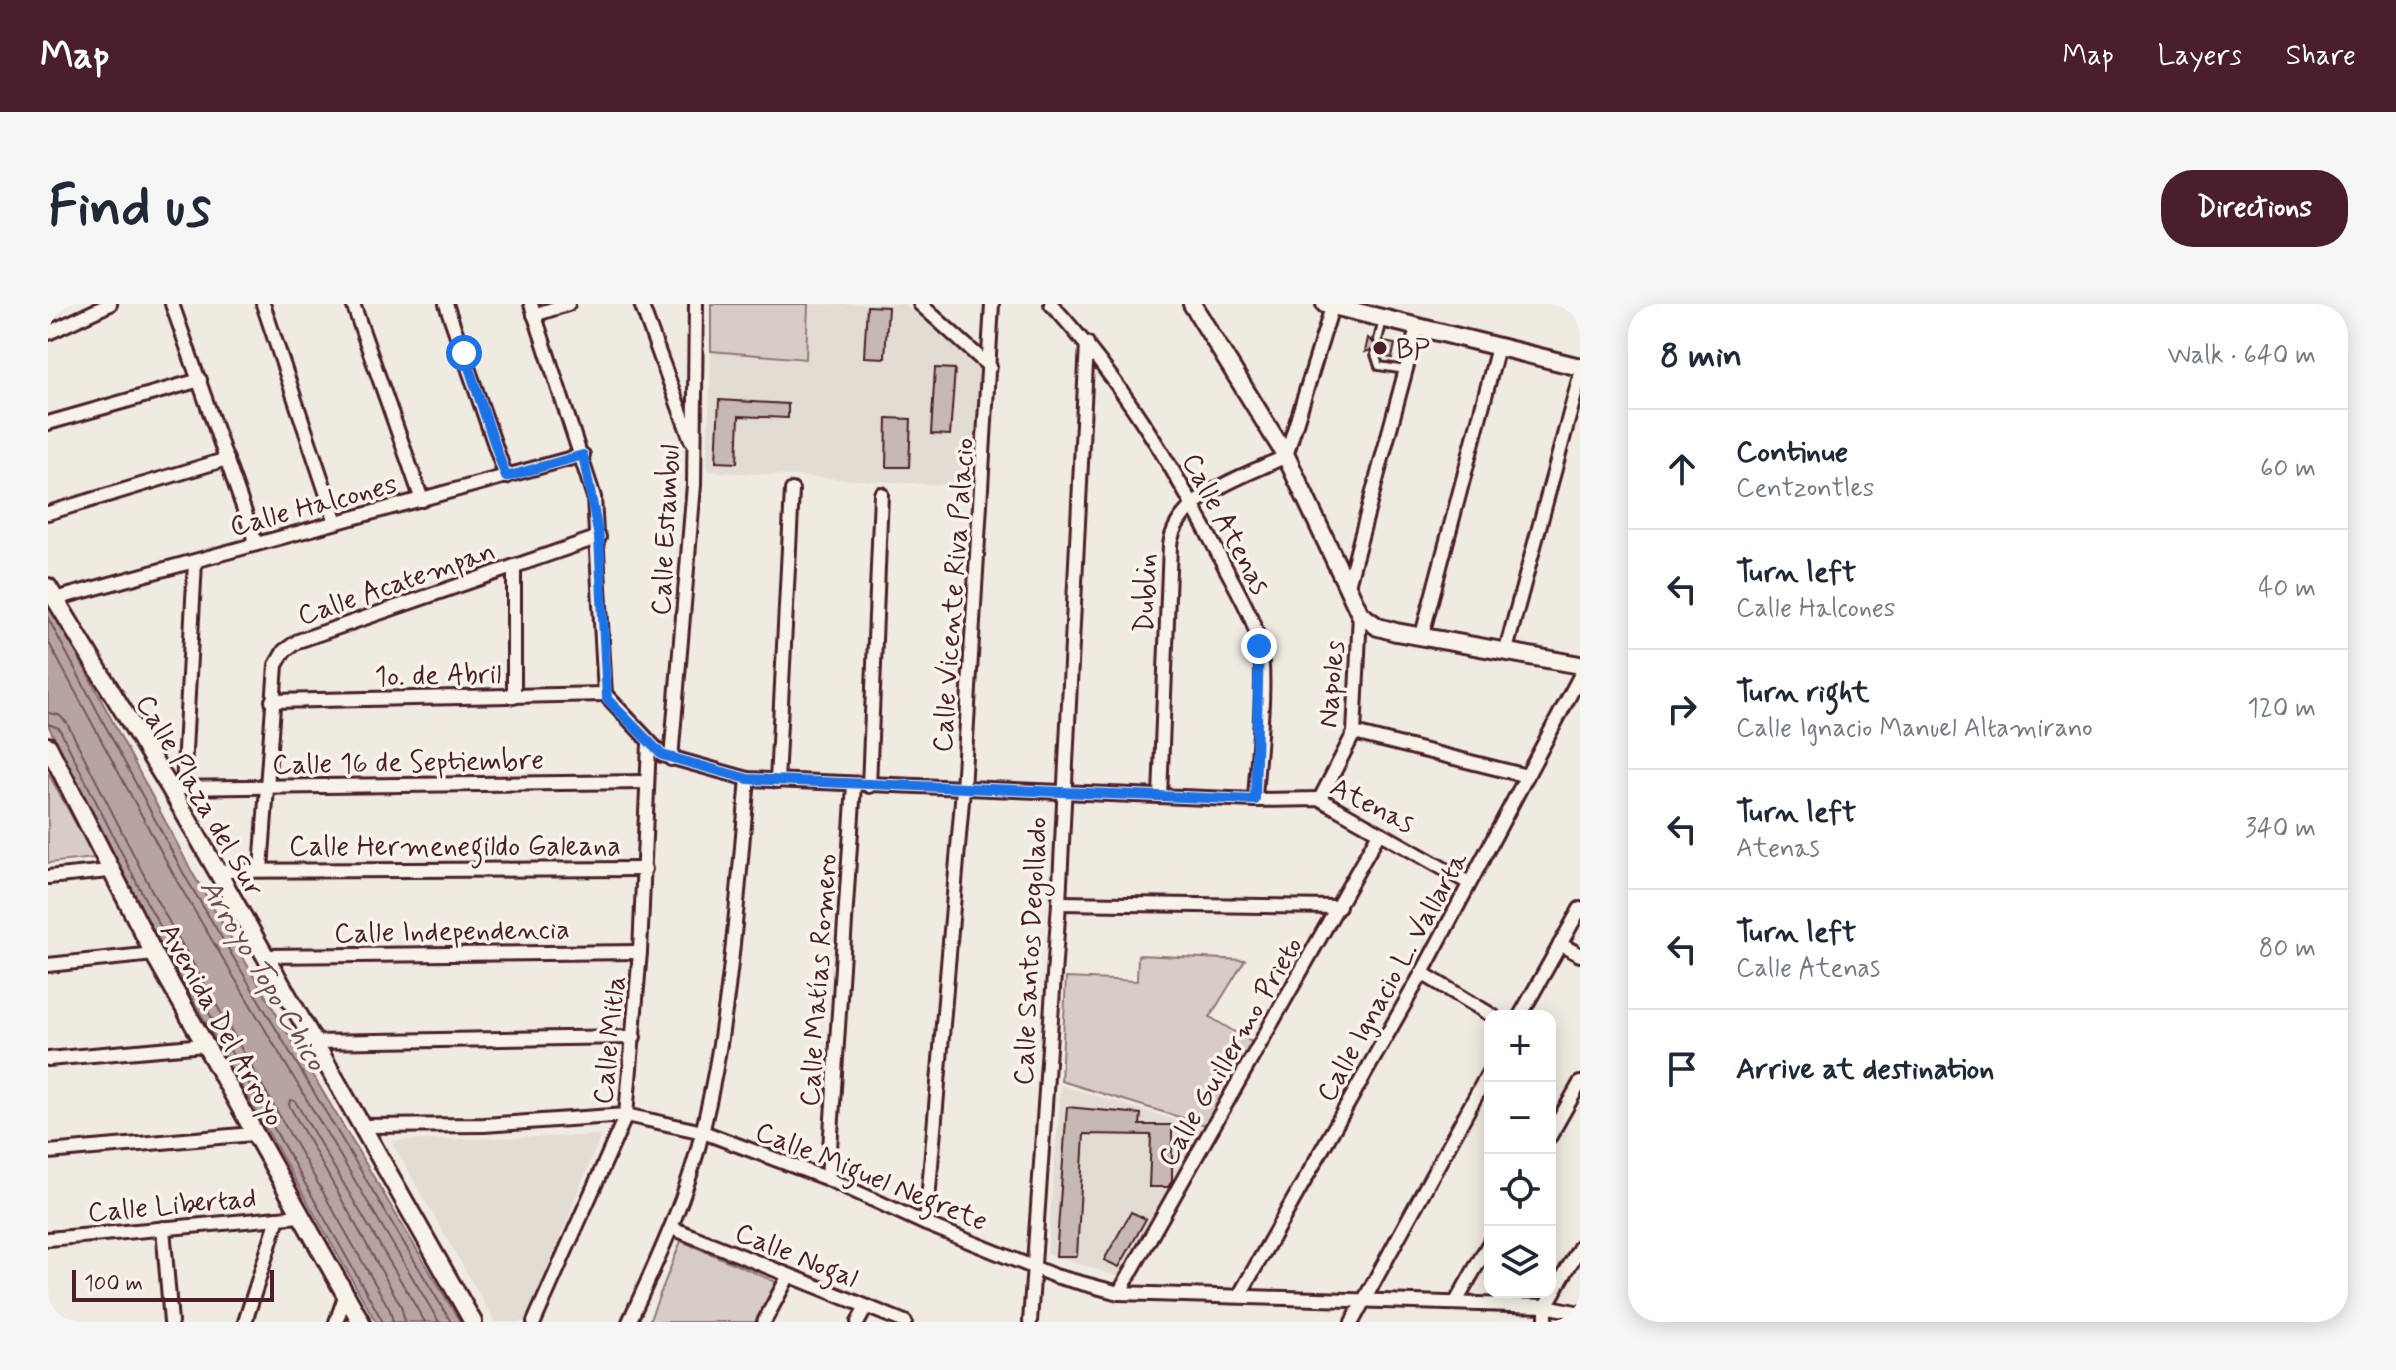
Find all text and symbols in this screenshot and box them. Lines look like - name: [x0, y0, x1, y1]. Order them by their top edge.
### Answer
- text: Map: [40, 32, 110, 81]
- text: Map: [2063, 38, 2114, 75]
- text: Layers: [2158, 38, 2242, 75]
- text: Share: [2286, 38, 2356, 75]
- button: Directions: [2161, 170, 2348, 247]
- text: Find us: [48, 172, 211, 245]
- place label: BP: [1396, 332, 1430, 369]
- text: 8 min: [1660, 334, 1742, 379]
- route start: [446, 335, 482, 371]
- marker: BP: [1371, 339, 1389, 357]
- text: Walk · 640 m: [2167, 339, 2316, 373]
- text: Continue: [1736, 433, 1848, 472]
- street label: Calle Vicente Riva Palacio: [925, 437, 984, 754]
- street label: Calle Estambul: [644, 444, 689, 617]
- street label: Calle Atenas: [1172, 447, 1278, 601]
- icon: ahead: [1660, 447, 1704, 491]
- text: 60 m: [2260, 452, 2316, 486]
- street label: Calle Halcones: [226, 466, 401, 546]
- text: Centzontles: [1736, 472, 1874, 506]
- street label: Calle Acatempan: [293, 533, 501, 635]
- street label: Dublin: [1127, 553, 1166, 633]
- text: Turn left: [1736, 553, 1856, 592]
- icon: left: [1660, 567, 1704, 611]
- text: 40 m: [2258, 572, 2316, 606]
- text: Calle Halcones: [1736, 592, 1895, 626]
- route end: [1241, 628, 1277, 664]
- street label: Napoles: [1310, 639, 1355, 730]
- street label: 1o. de Abril: [374, 657, 502, 696]
- text: Turn right: [1736, 673, 1869, 712]
- icon: right: [1660, 687, 1704, 731]
- street label: Calle Plaza del Sur: [126, 688, 272, 904]
- text: 120 m: [2247, 692, 2316, 726]
- text: Calle Ignacio Manuel Altamirano: [1736, 712, 2093, 746]
- street label: Calle 16 de Septiembre: [272, 743, 544, 784]
- street label: Atenas: [1323, 769, 1420, 843]
- text: Turn left: [1736, 793, 1856, 832]
- icon: left: [1660, 807, 1704, 851]
- text: 340 m: [2245, 812, 2316, 846]
- street label: Calle Santos Degollado: [1006, 816, 1059, 1086]
- street label: Calle Hermenegildo Galeana: [289, 829, 621, 869]
- text: Atenas: [1736, 832, 1820, 866]
- street label: Calle Ignacio L. Vallarta: [1309, 845, 1478, 1109]
- street label: Calle Matías Romero: [792, 852, 847, 1108]
- water label: Arroyo Topo Chico: [190, 872, 336, 1079]
- street label: Calle Independencia: [334, 912, 570, 953]
- text: Turn left: [1736, 913, 1856, 952]
- street label: Avenida Del Arroyo: [150, 917, 292, 1133]
- icon: left: [1660, 927, 1704, 971]
- street label: Calle Guillermo Prieto: [1150, 931, 1312, 1174]
- text: 80 m: [2259, 932, 2316, 966]
- text: Calle Atenas: [1736, 952, 1880, 986]
- street label: Calle Mitla: [585, 974, 636, 1106]
- map controls: [1484, 1010, 1556, 1298]
- button: +: [1484, 1010, 1556, 1082]
- icon: arrive: [1660, 1047, 1704, 1091]
- text: Arrive at destination: [1736, 1050, 1994, 1089]
- button: −: [1484, 1082, 1556, 1154]
- street label: Calle Miguel Negrete: [748, 1114, 993, 1244]
- button: locate: [1484, 1154, 1556, 1226]
- street label: Calle Libertad: [86, 1181, 258, 1232]
- street label: Calle Nogal: [728, 1215, 863, 1301]
- button: layers: [1484, 1226, 1556, 1298]
- scale bar: [72, 1266, 274, 1302]
- text: 100 m: [84, 1270, 143, 1298]

